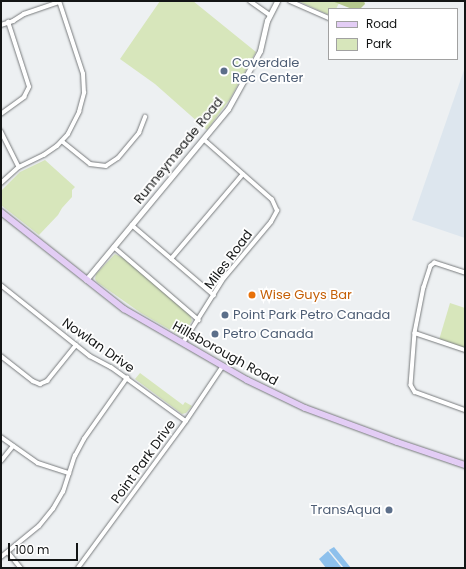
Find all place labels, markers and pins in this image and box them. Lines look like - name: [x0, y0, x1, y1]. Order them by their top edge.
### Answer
- place label: Coverdale Rec Center: [232, 56, 303, 87]
- marker: Coverdale Rec Center: [219, 66, 229, 76]
- place label: Wise Guys Bar: [260, 287, 352, 303]
- marker: Wise Guys Bar: [247, 290, 257, 300]
- place label: Point Park Petro Canada: [233, 307, 390, 323]
- marker: Point Park Petro Canada: [220, 310, 230, 320]
- place label: Petro Canada: [223, 326, 313, 342]
- marker: Petro Canada: [210, 329, 220, 339]
- place label: TransAqua: [311, 502, 381, 518]
- marker: TransAqua: [384, 505, 394, 515]

